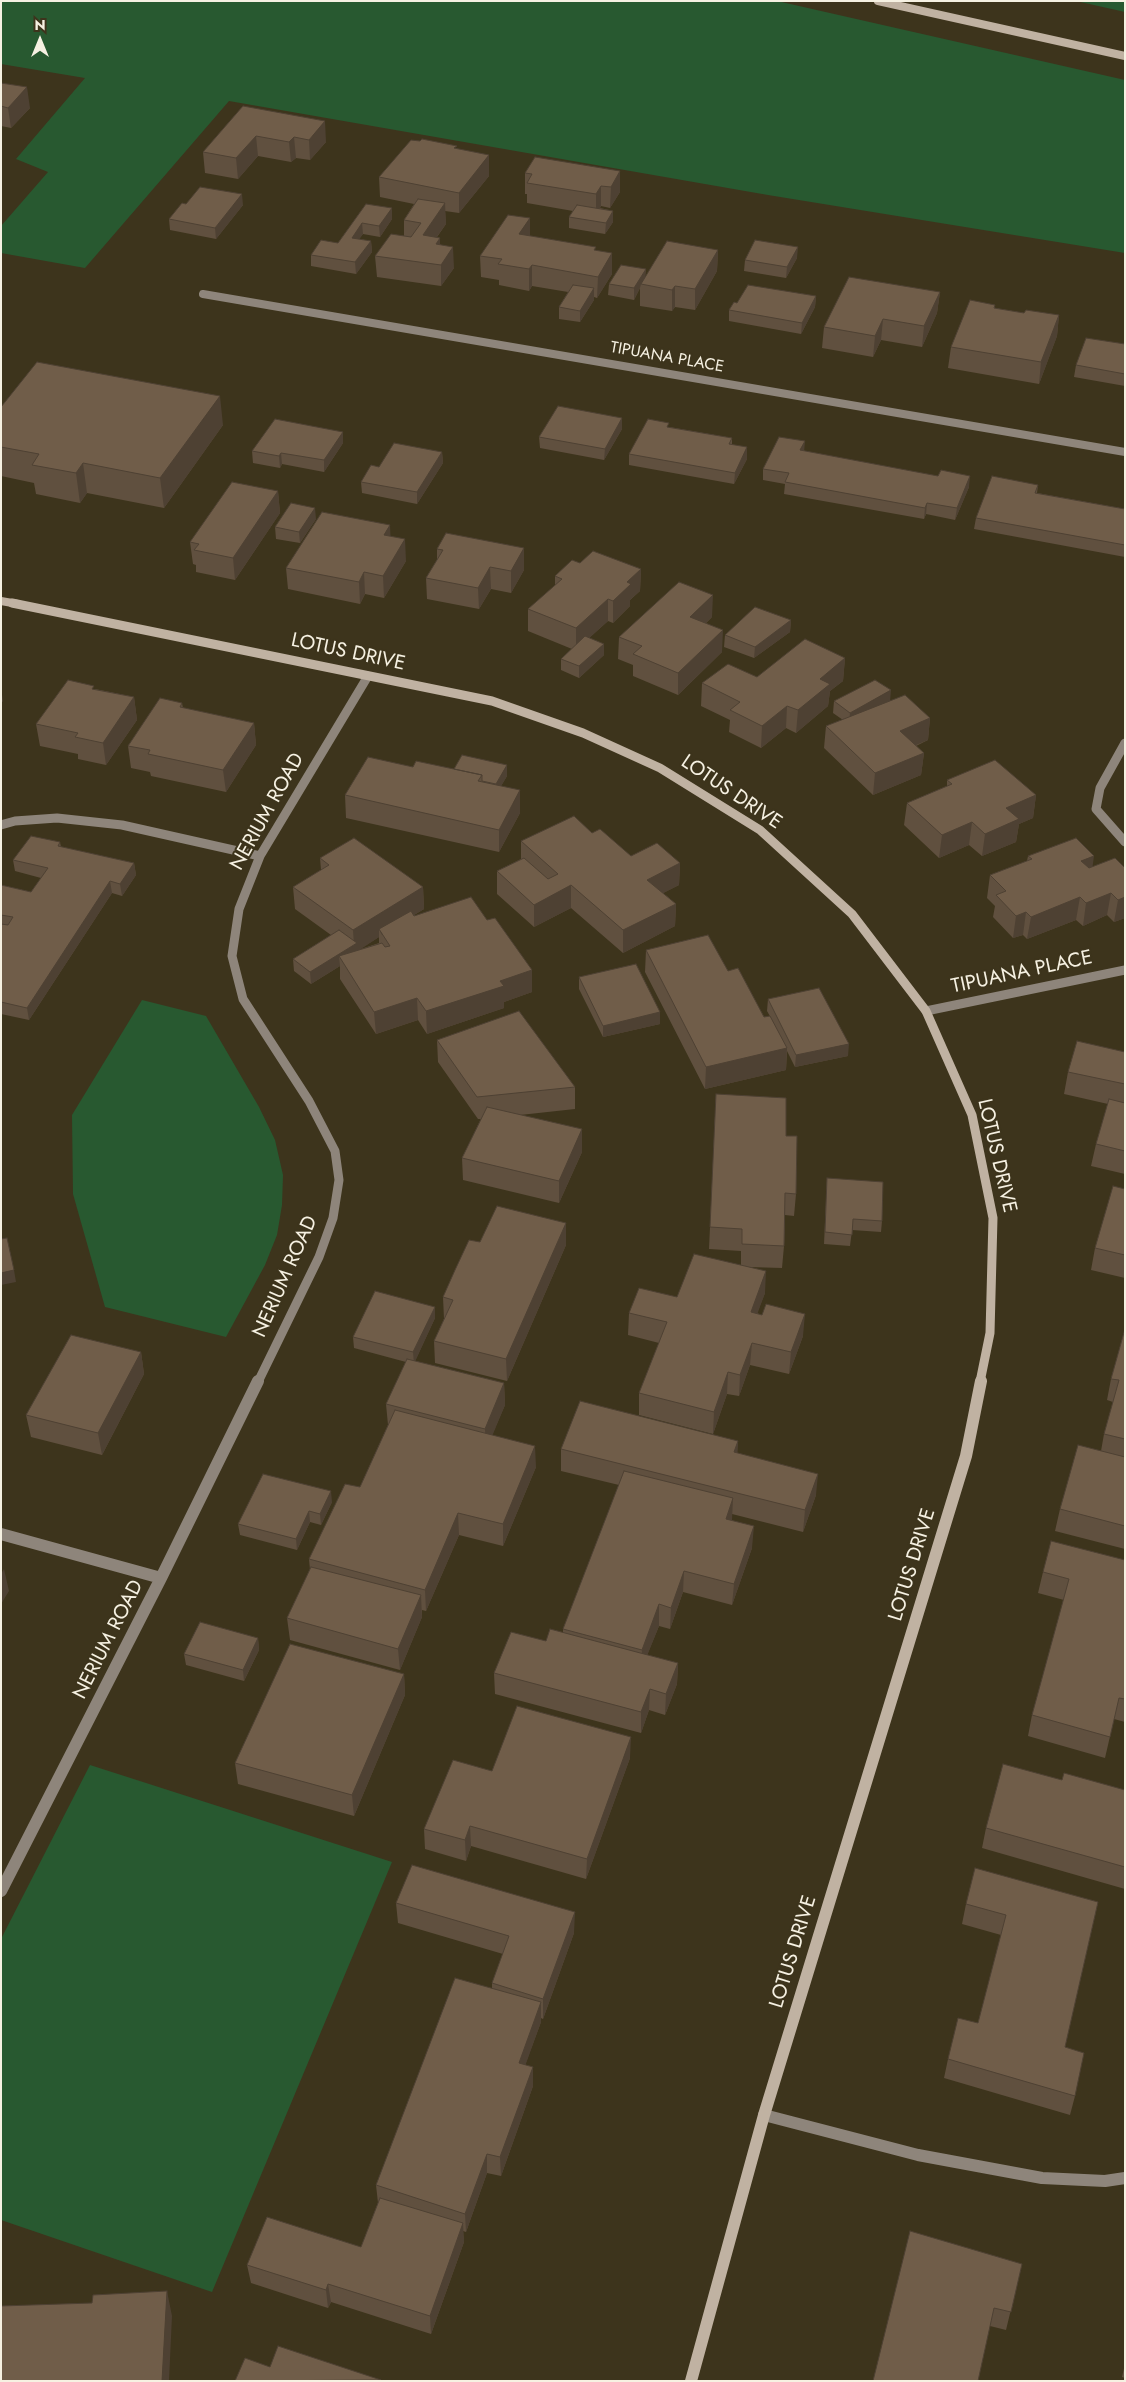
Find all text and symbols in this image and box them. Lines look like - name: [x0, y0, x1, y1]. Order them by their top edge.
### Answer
- north arrow: [15, 15, 65, 65]
- text: N: [34, 15, 46, 35]
- street label: TIPUANA PLACE: [609, 339, 725, 377]
- street label: LOTUS DRIVE: [289, 629, 407, 677]
- street label: NERIUM ROAD: [226, 749, 310, 875]
- street label: LOTUS DRIVE: [676, 751, 786, 835]
- street label: TIPUANA PLACE: [949, 946, 1095, 1000]
- street label: LOTUS DRIVE: [971, 1097, 1021, 1215]
- street label: NERIUM ROAD: [248, 1213, 324, 1341]
- street label: LOTUS DRIVE: [885, 1506, 941, 1624]
- street label: NERIUM ROAD: [69, 1576, 149, 1704]
- street label: LOTUS DRIVE: [766, 1893, 822, 2011]

